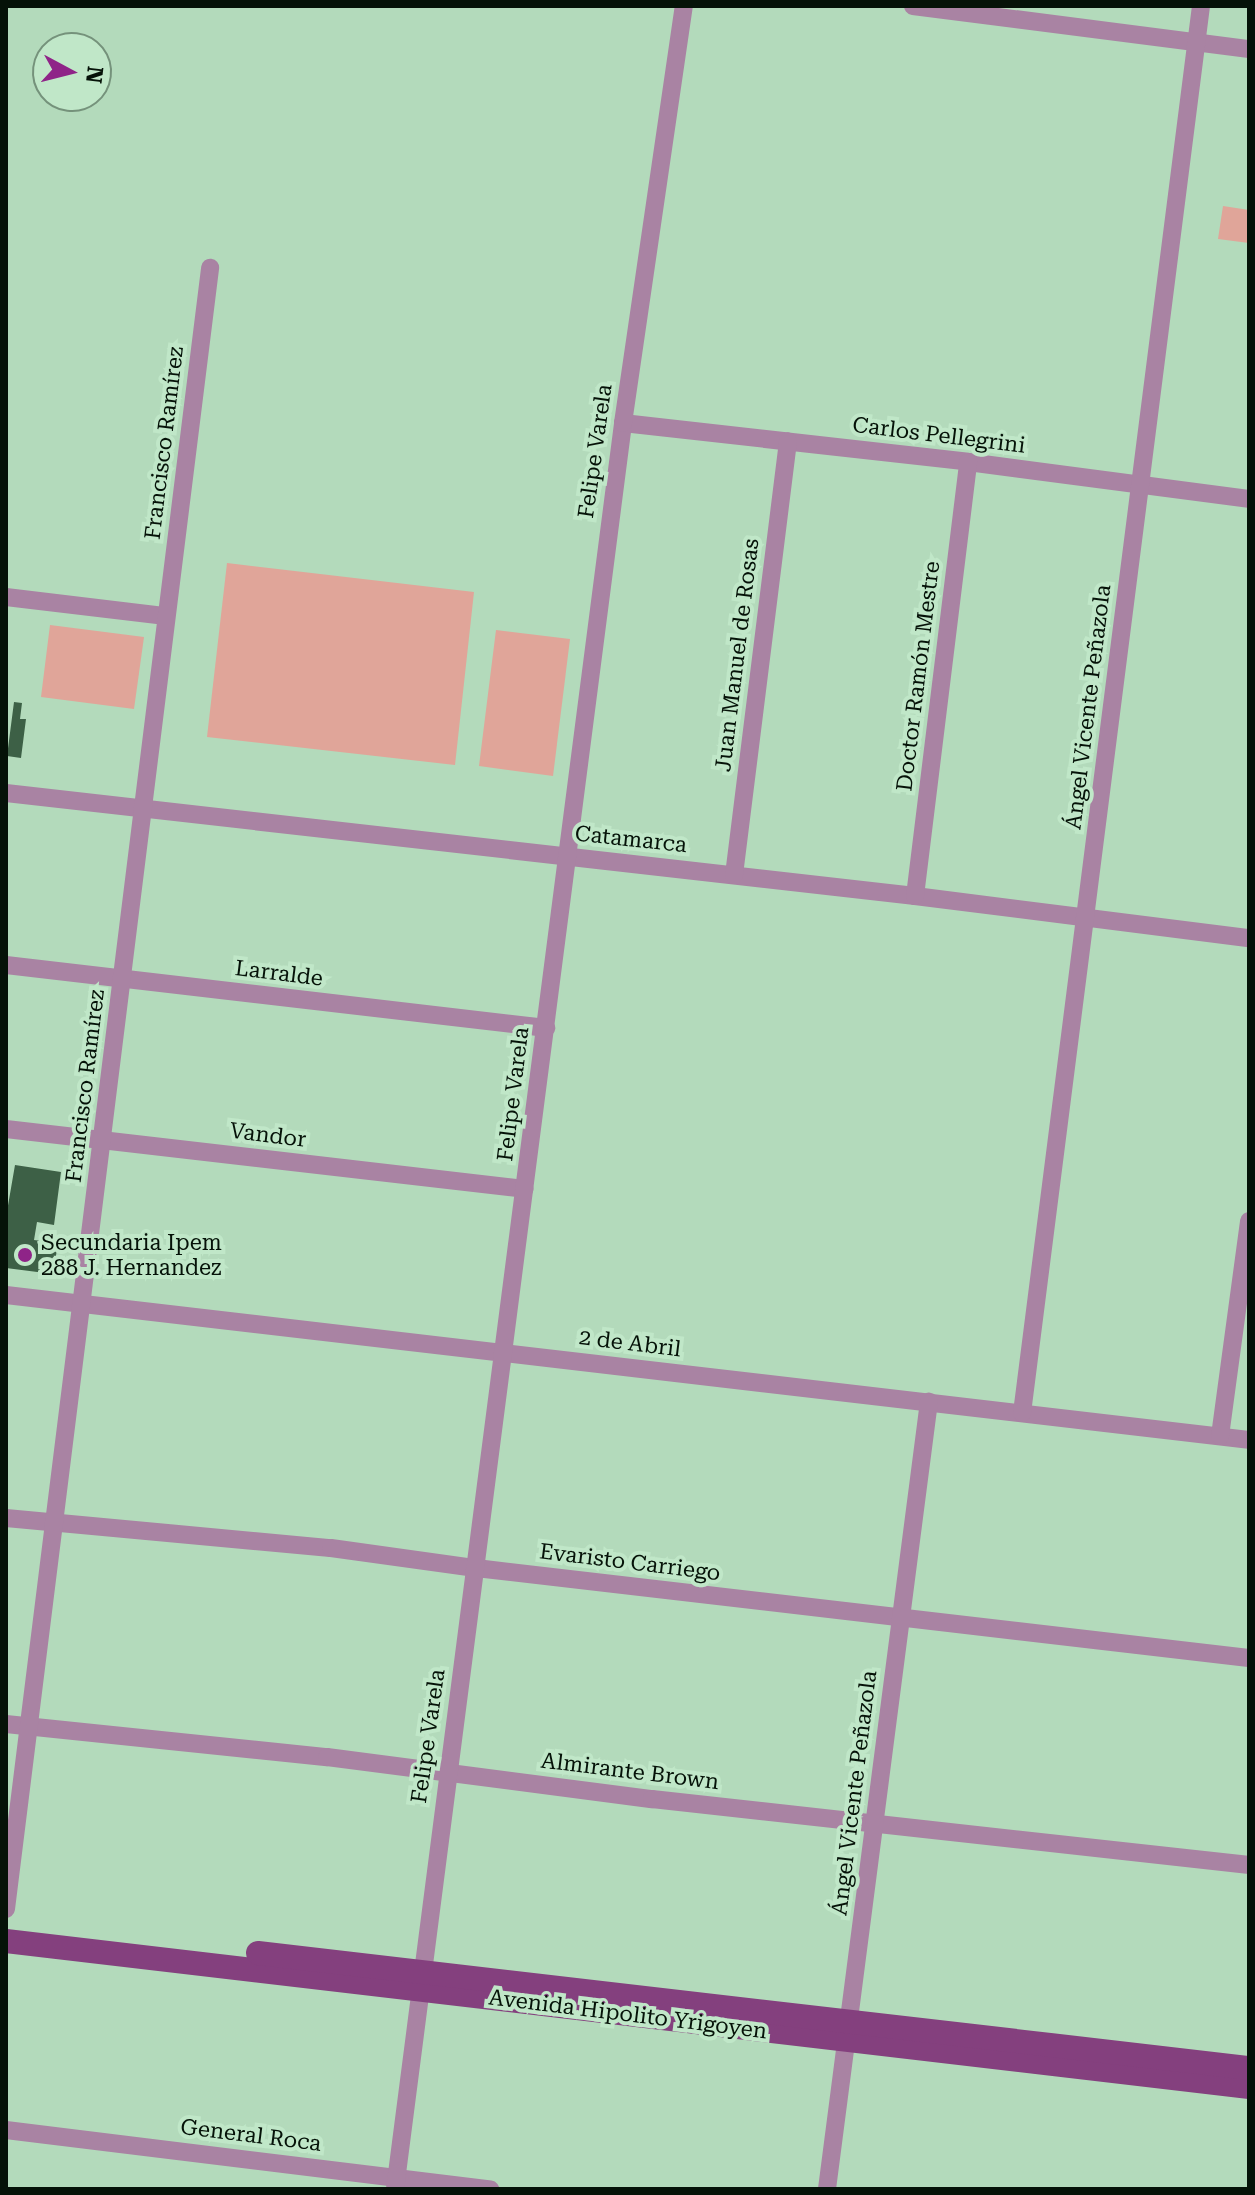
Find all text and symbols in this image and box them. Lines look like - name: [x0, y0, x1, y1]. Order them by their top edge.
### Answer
- north arrow: [32, 32, 112, 112]
- text: N: [81, 65, 108, 85]
- street label: Francisco Ramírez: [139, 345, 189, 541]
- street label: Felipe Varela: [573, 382, 617, 520]
- street label: Carlos Pellegrini: [851, 411, 1027, 459]
- street label: Juan Manuel de Rosas: [710, 537, 764, 773]
- street label: Doctor Ramón Mestre: [891, 559, 945, 793]
- street label: Ángel Vicente Peñazola: [1060, 583, 1116, 831]
- street label: Catamarca: [574, 820, 688, 858]
- street label: Larralde: [233, 955, 325, 991]
- street label: Francisco Ramírez: [60, 988, 110, 1184]
- street label: Felipe Varela: [492, 1025, 534, 1163]
- street label: Vandor: [228, 1117, 308, 1153]
- place label: Secundaria Ipem 288 J. Hernandez: [41, 1229, 222, 1280]
- marker: Secundaria Ipem 288 J. Hernandez: [16, 1246, 34, 1264]
- street label: 2 de Abril: [578, 1324, 682, 1362]
- street label: Evaristo Carriego: [538, 1538, 722, 1586]
- street label: Felipe Varela: [406, 1667, 450, 1805]
- street label: Ángel Vicente Peñazola: [826, 1669, 882, 1917]
- street label: Almirante Brown: [539, 1747, 721, 1795]
- street label: Avenida Hipolito Yrigoyen: [487, 1984, 769, 2044]
- street label: General Roca: [179, 2113, 323, 2157]

